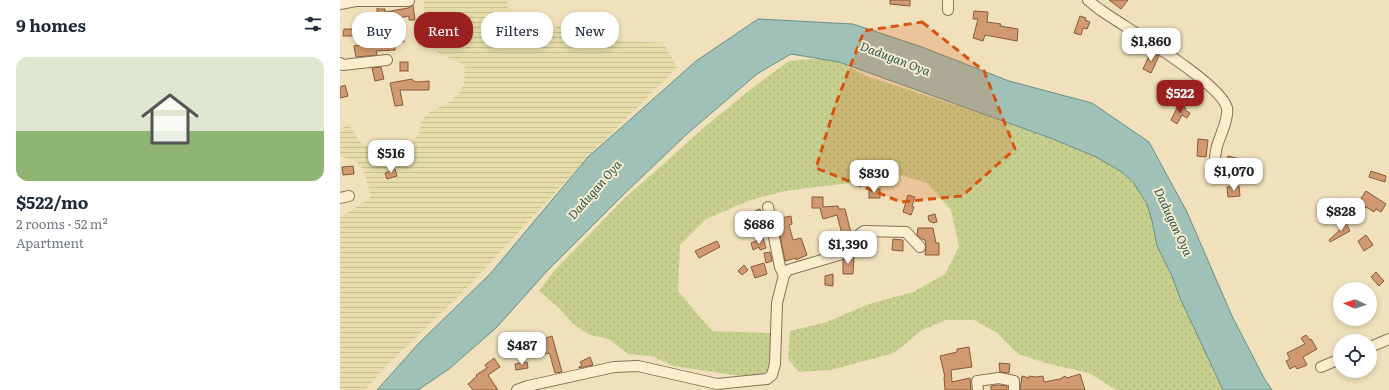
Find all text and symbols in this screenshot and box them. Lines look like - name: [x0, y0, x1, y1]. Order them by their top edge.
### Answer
- text: 9 homes: [16, 12, 86, 37]
- chip: Buy: [352, 12, 406, 48]
- chip: Rent: [414, 12, 473, 48]
- chip: Filters: [481, 12, 553, 48]
- chip: New: [561, 12, 619, 48]
- icon: filters: [302, 13, 324, 35]
- pin: $1,860: [1118, 28, 1184, 62]
- text: $1,860: [1131, 31, 1171, 50]
- water label: Dadugan Oya: [858, 36, 933, 80]
- pin: $522: [1156, 80, 1204, 114]
- icon: home: [134, 83, 206, 155]
- text: $522: [1166, 83, 1194, 102]
- pin: $516: [367, 140, 415, 174]
- text: $516: [377, 143, 405, 162]
- water label: Dadugan Oya: [563, 155, 625, 223]
- pin: $1,070: [1201, 158, 1267, 192]
- pin: $830: [850, 160, 898, 194]
- text: $1,070: [1214, 161, 1254, 180]
- text: $830: [859, 163, 889, 182]
- water label: Dadugan Oya: [1150, 184, 1198, 259]
- text: $522/mo: [16, 189, 88, 214]
- pin: $828: [1317, 198, 1365, 232]
- text: $828: [1326, 201, 1356, 220]
- pin: $686: [735, 211, 783, 245]
- text: 2 rooms · 52 m²: [16, 214, 108, 233]
- text: $686: [744, 214, 774, 233]
- pin: $1,390: [815, 231, 881, 265]
- text: Apartment: [16, 233, 84, 252]
- text: $1,390: [828, 234, 868, 253]
- north arrow: [1333, 282, 1377, 326]
- map controls: [1333, 282, 1377, 378]
- pin: $487: [498, 332, 546, 366]
- button: locate: [1333, 334, 1377, 378]
- text: $487: [507, 335, 537, 354]

